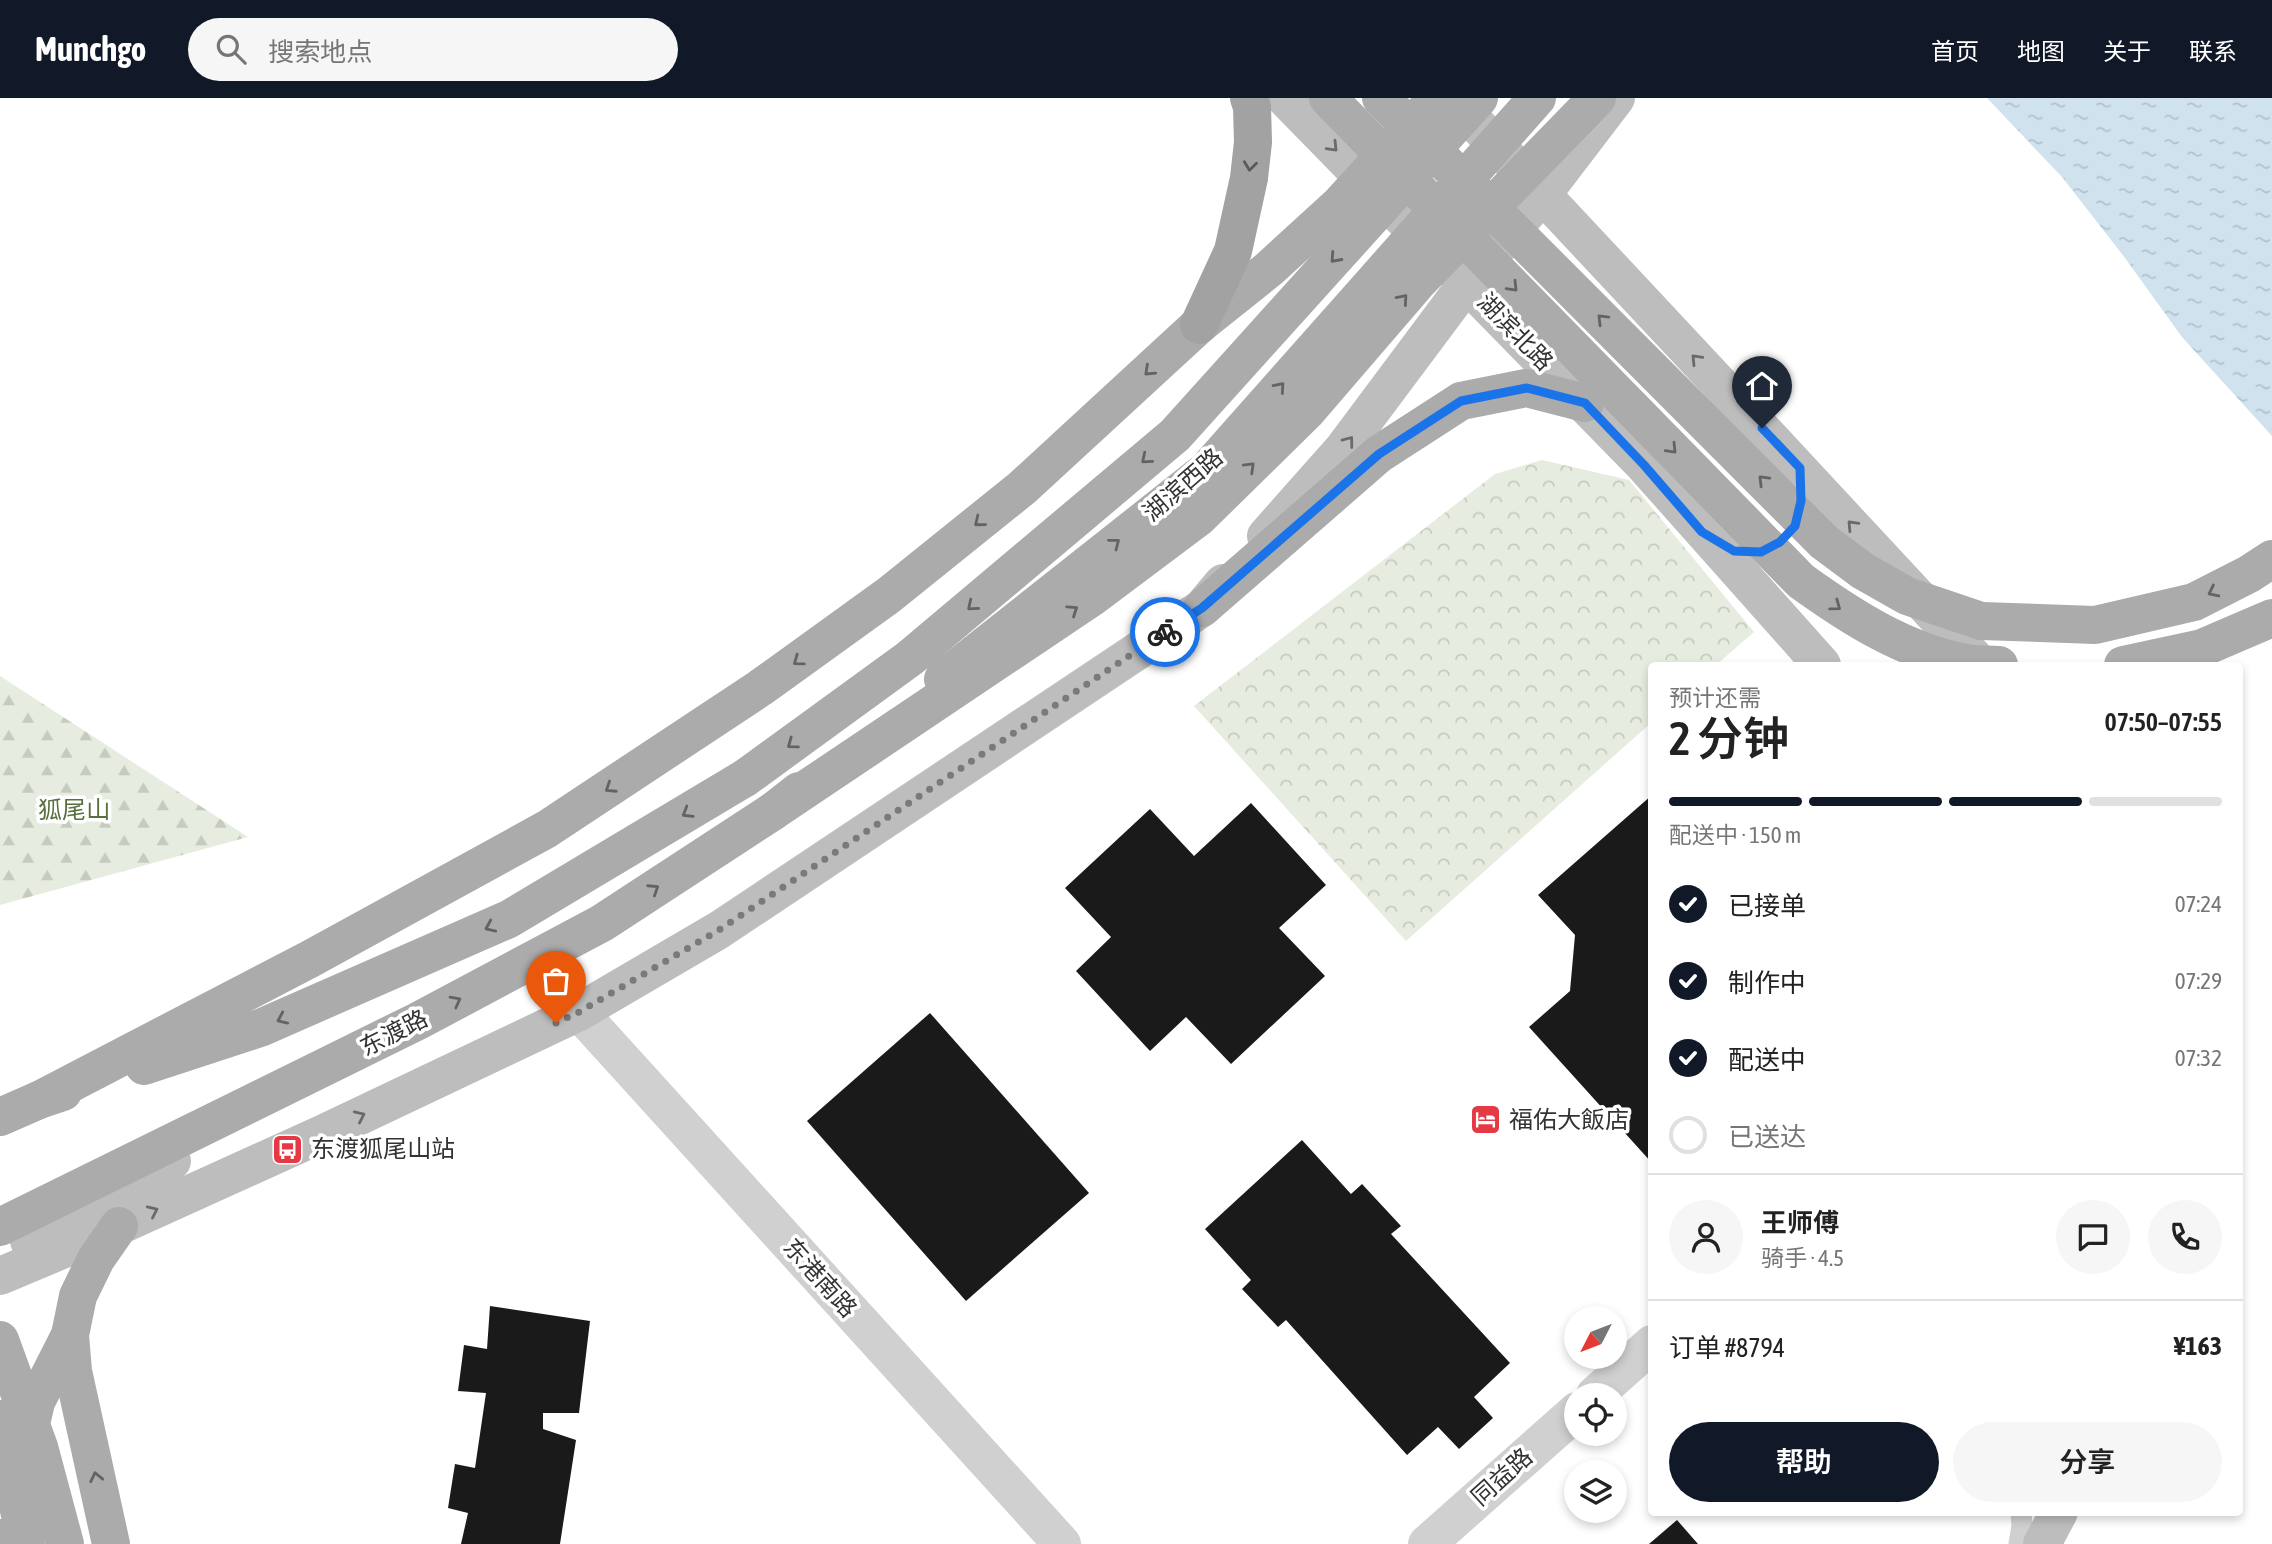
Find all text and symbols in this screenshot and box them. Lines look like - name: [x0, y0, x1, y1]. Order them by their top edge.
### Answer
- search box: [188, 18, 678, 81]
- text: Munchgo: [35, 30, 146, 68]
- icon: search: [212, 30, 250, 68]
- text: 搜索地点: [268, 37, 372, 67]
- text: 首页: [1931, 38, 1979, 65]
- text: 地图: [2017, 38, 2065, 65]
- text: 关于: [2103, 38, 2151, 65]
- text: 联系: [2189, 38, 2237, 65]
- one-way arrow: [1324, 139, 1337, 152]
- one-way arrow: [1243, 160, 1258, 171]
- one-way arrow: [1331, 250, 1343, 263]
- one-way arrow: [1504, 279, 1517, 292]
- street label: 湖滨北路: [1472, 288, 1558, 376]
- one-way arrow: [1395, 294, 1407, 307]
- one-way arrow: [1597, 315, 1610, 328]
- one-way arrow: [1691, 354, 1704, 367]
- pin: [1732, 356, 1792, 428]
- one-way arrow: [1144, 363, 1157, 376]
- icon: home: [1743, 367, 1781, 405]
- one-way arrow: [1272, 382, 1284, 395]
- one-way arrow: [1340, 437, 1353, 449]
- one-way arrow: [1663, 441, 1676, 454]
- street label: 湖滨西路: [1138, 443, 1228, 526]
- one-way arrow: [1142, 451, 1154, 464]
- one-way arrow: [1241, 462, 1254, 475]
- one-way arrow: [1758, 476, 1771, 489]
- one-way arrow: [974, 514, 986, 527]
- one-way arrow: [1848, 520, 1860, 533]
- one-way arrow: [1108, 538, 1120, 551]
- one-way arrow: [2208, 584, 2220, 598]
- courier: [1130, 597, 1200, 667]
- one-way arrow: [968, 598, 981, 610]
- one-way arrow: [1828, 598, 1841, 610]
- one-way arrow: [1066, 605, 1079, 618]
- icon: bike: [1146, 613, 1184, 651]
- one-way arrow: [793, 652, 806, 665]
- text: 预计还需: [1669, 685, 1761, 711]
- text: 07:50–07:55: [2105, 707, 2222, 737]
- text: 2 分钟: [1669, 712, 1789, 765]
- one-way arrow: [787, 736, 800, 748]
- one-way arrow: [604, 779, 617, 792]
- park label: 狐尾山: [38, 796, 110, 823]
- one-way arrow: [681, 804, 694, 817]
- text: 配送中 · 150 m: [1669, 822, 1801, 848]
- one-way arrow: [646, 885, 659, 898]
- icon: check: [1669, 885, 1707, 923]
- text: 已接单: [1728, 891, 1806, 921]
- text: 07:24: [2175, 891, 2222, 917]
- one-way arrow: [485, 919, 498, 933]
- pin: [526, 951, 586, 1023]
- icon: bag: [537, 962, 575, 1000]
- icon: check: [1669, 962, 1707, 1000]
- text: 制作中: [1728, 968, 1806, 998]
- text: 07:29: [2175, 968, 2222, 994]
- one-way arrow: [449, 996, 461, 1009]
- street label: 东渡路: [356, 1004, 432, 1061]
- one-way arrow: [277, 1011, 289, 1025]
- icon: check: [1669, 1039, 1707, 1077]
- text: 配送中: [1728, 1045, 1806, 1075]
- text: 07:32: [2175, 1045, 2222, 1071]
- hotel icon: 福佑大飯店: [1469, 1103, 1503, 1137]
- place label: 福佑大飯店: [1509, 1106, 1629, 1133]
- one-way arrow: [353, 1110, 365, 1124]
- text: 已送达: [1728, 1122, 1806, 1152]
- bus stop icon: 东渡狐尾山站: [271, 1132, 305, 1166]
- place label: 东渡狐尾山站: [311, 1135, 455, 1162]
- button: person: [1669, 1200, 1743, 1274]
- button: chat: [2056, 1200, 2130, 1274]
- button: phone: [2148, 1200, 2222, 1274]
- one-way arrow: [145, 1205, 158, 1219]
- text: 王师傅: [1761, 1208, 1839, 1238]
- street label: 东港南路: [778, 1233, 863, 1322]
- text: 骑手 · 4.5: [1761, 1245, 1844, 1271]
- north arrow: [1564, 1306, 1628, 1368]
- map controls: [1564, 1306, 1627, 1523]
- text: ¥163: [2174, 1331, 2222, 1361]
- text: 订单 #8794: [1669, 1333, 1785, 1363]
- button: locate: [1564, 1383, 1627, 1446]
- button: 帮助: [1669, 1422, 1939, 1502]
- button: 分享: [1953, 1422, 2222, 1502]
- street label: 同益路: [1466, 1443, 1537, 1511]
- button: layers: [1564, 1460, 1627, 1523]
- one-way arrow: [90, 1471, 105, 1483]

